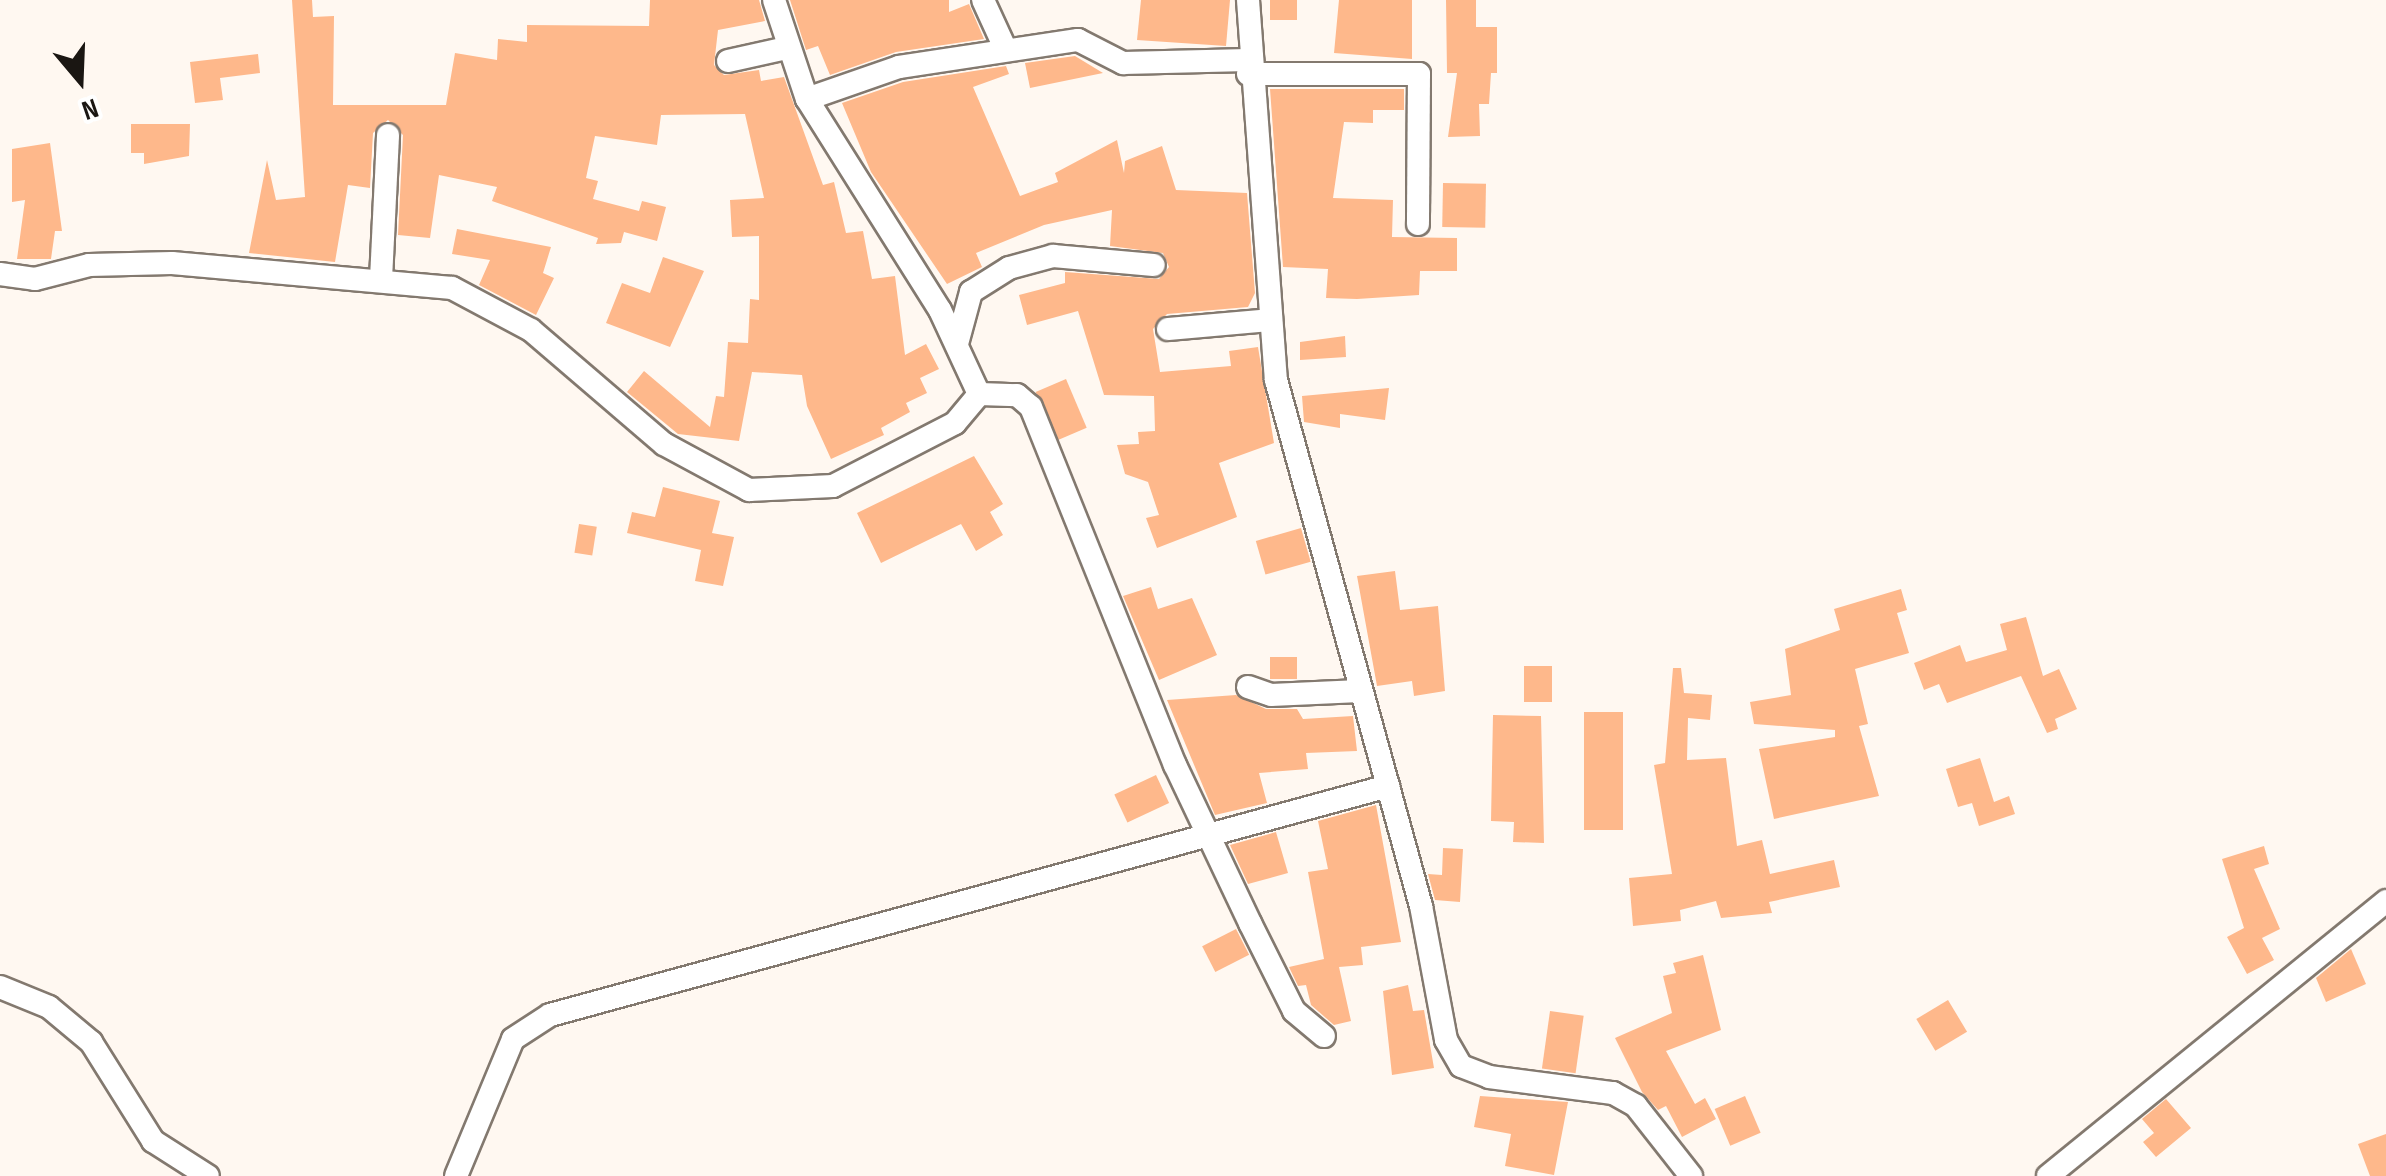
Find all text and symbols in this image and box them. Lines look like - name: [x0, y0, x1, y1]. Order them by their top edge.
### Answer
- north arrow: [30, 30, 130, 130]
- text: N: [77, 91, 102, 127]

